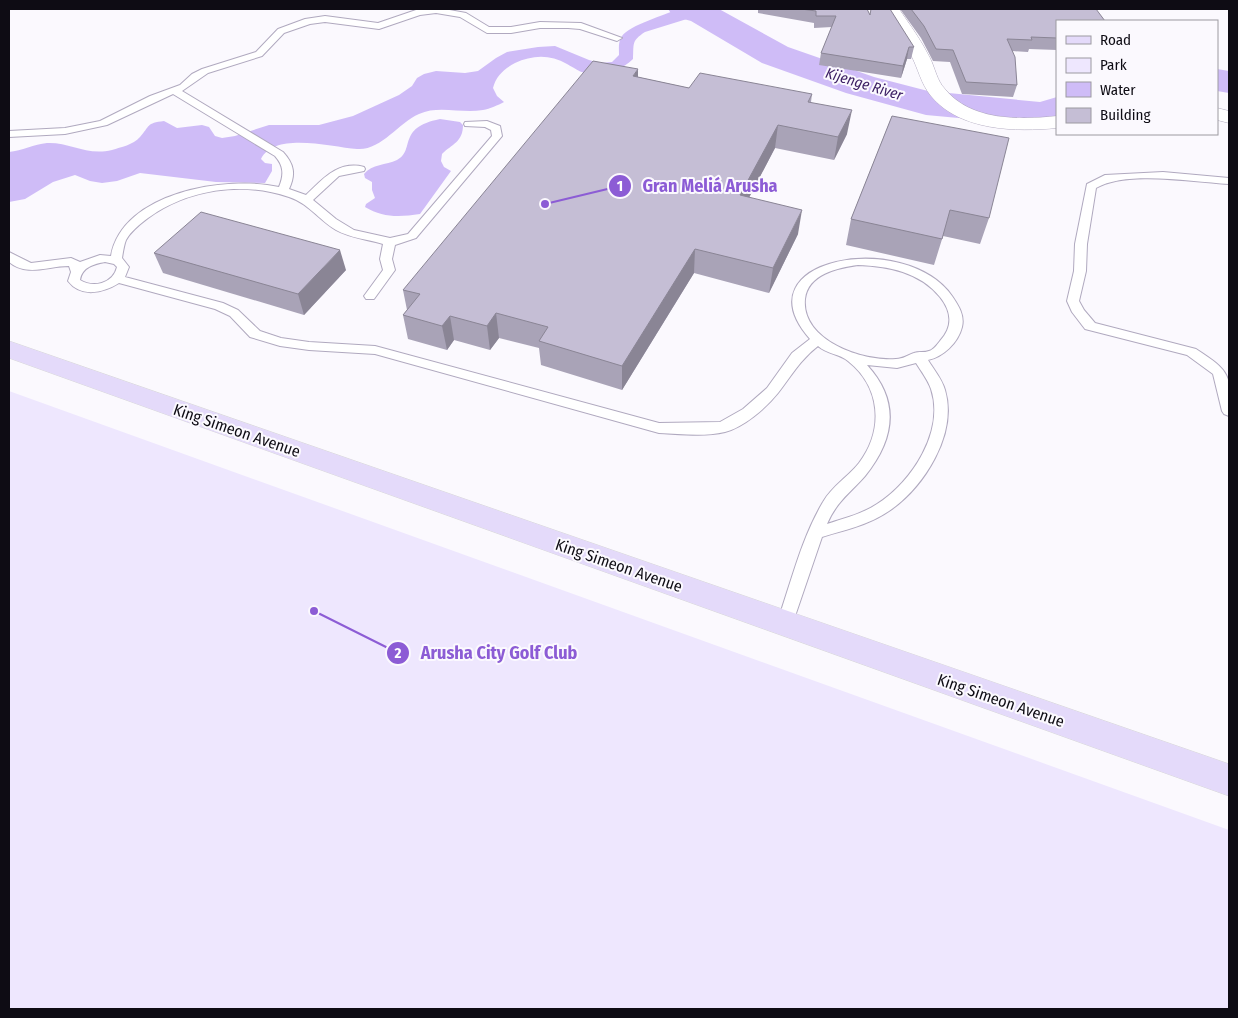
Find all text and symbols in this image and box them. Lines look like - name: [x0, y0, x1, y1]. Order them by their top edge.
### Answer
- legend: [1056, 20, 1218, 135]
- text: Road: [1100, 31, 1131, 49]
- text: Park: [1100, 56, 1127, 74]
- water label: Kijenge River: [823, 64, 906, 104]
- text: Water: [1100, 81, 1136, 99]
- text: Building: [1100, 106, 1151, 124]
- callout: Gran Meliá Arusha: [608, 169, 788, 202]
- text: Gran Meliá Arusha: [642, 175, 778, 197]
- text: 1: [617, 177, 623, 195]
- street label: King Simeon Avenue: [171, 400, 303, 461]
- street label: King Simeon Avenue: [553, 535, 685, 596]
- callout: Arusha City Golf Club: [386, 637, 587, 670]
- text: Arusha City Golf Club: [420, 642, 577, 664]
- text: 2: [394, 644, 402, 662]
- street label: King Simeon Avenue: [935, 670, 1067, 731]

